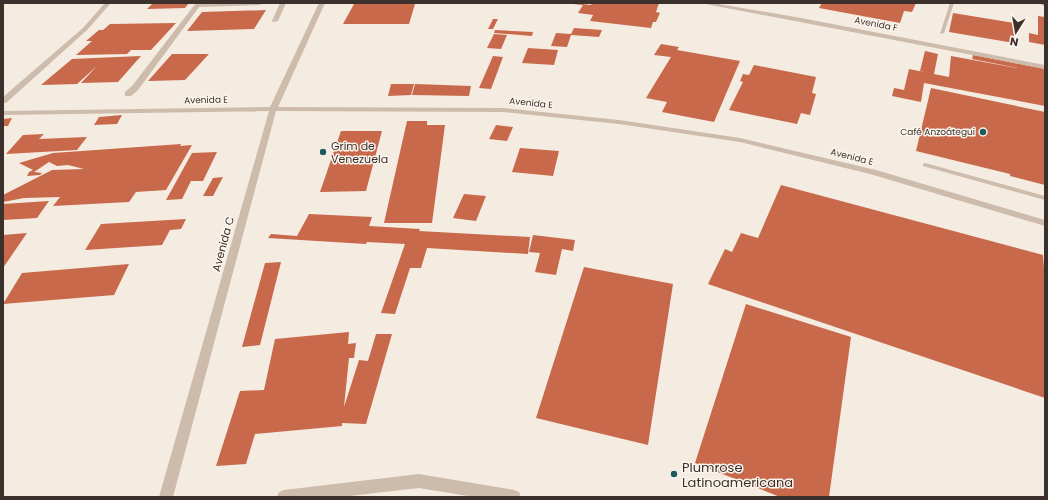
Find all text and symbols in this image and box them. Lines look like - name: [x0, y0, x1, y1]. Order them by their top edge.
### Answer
- north arrow: [996, 12, 1036, 52]
- street label: Avenida F: [853, 14, 899, 34]
- text: N: [1009, 33, 1020, 50]
- street label: Avenida E: [184, 94, 228, 106]
- street label: Avenida E: [509, 95, 554, 111]
- place label: Café Anzoátegui: [900, 126, 975, 138]
- marker: Café Anzoátegui: [978, 127, 988, 137]
- place label: Grim de Venezuela: [331, 138, 388, 167]
- street label: Avenida E: [829, 146, 875, 168]
- marker: Grim de Venezuela: [318, 147, 328, 157]
- street label: Avenida C: [208, 215, 238, 273]
- place label: Plumrose Latinoamericana: [682, 458, 793, 492]
- marker: Plumrose Latinoamericana: [669, 469, 679, 479]

